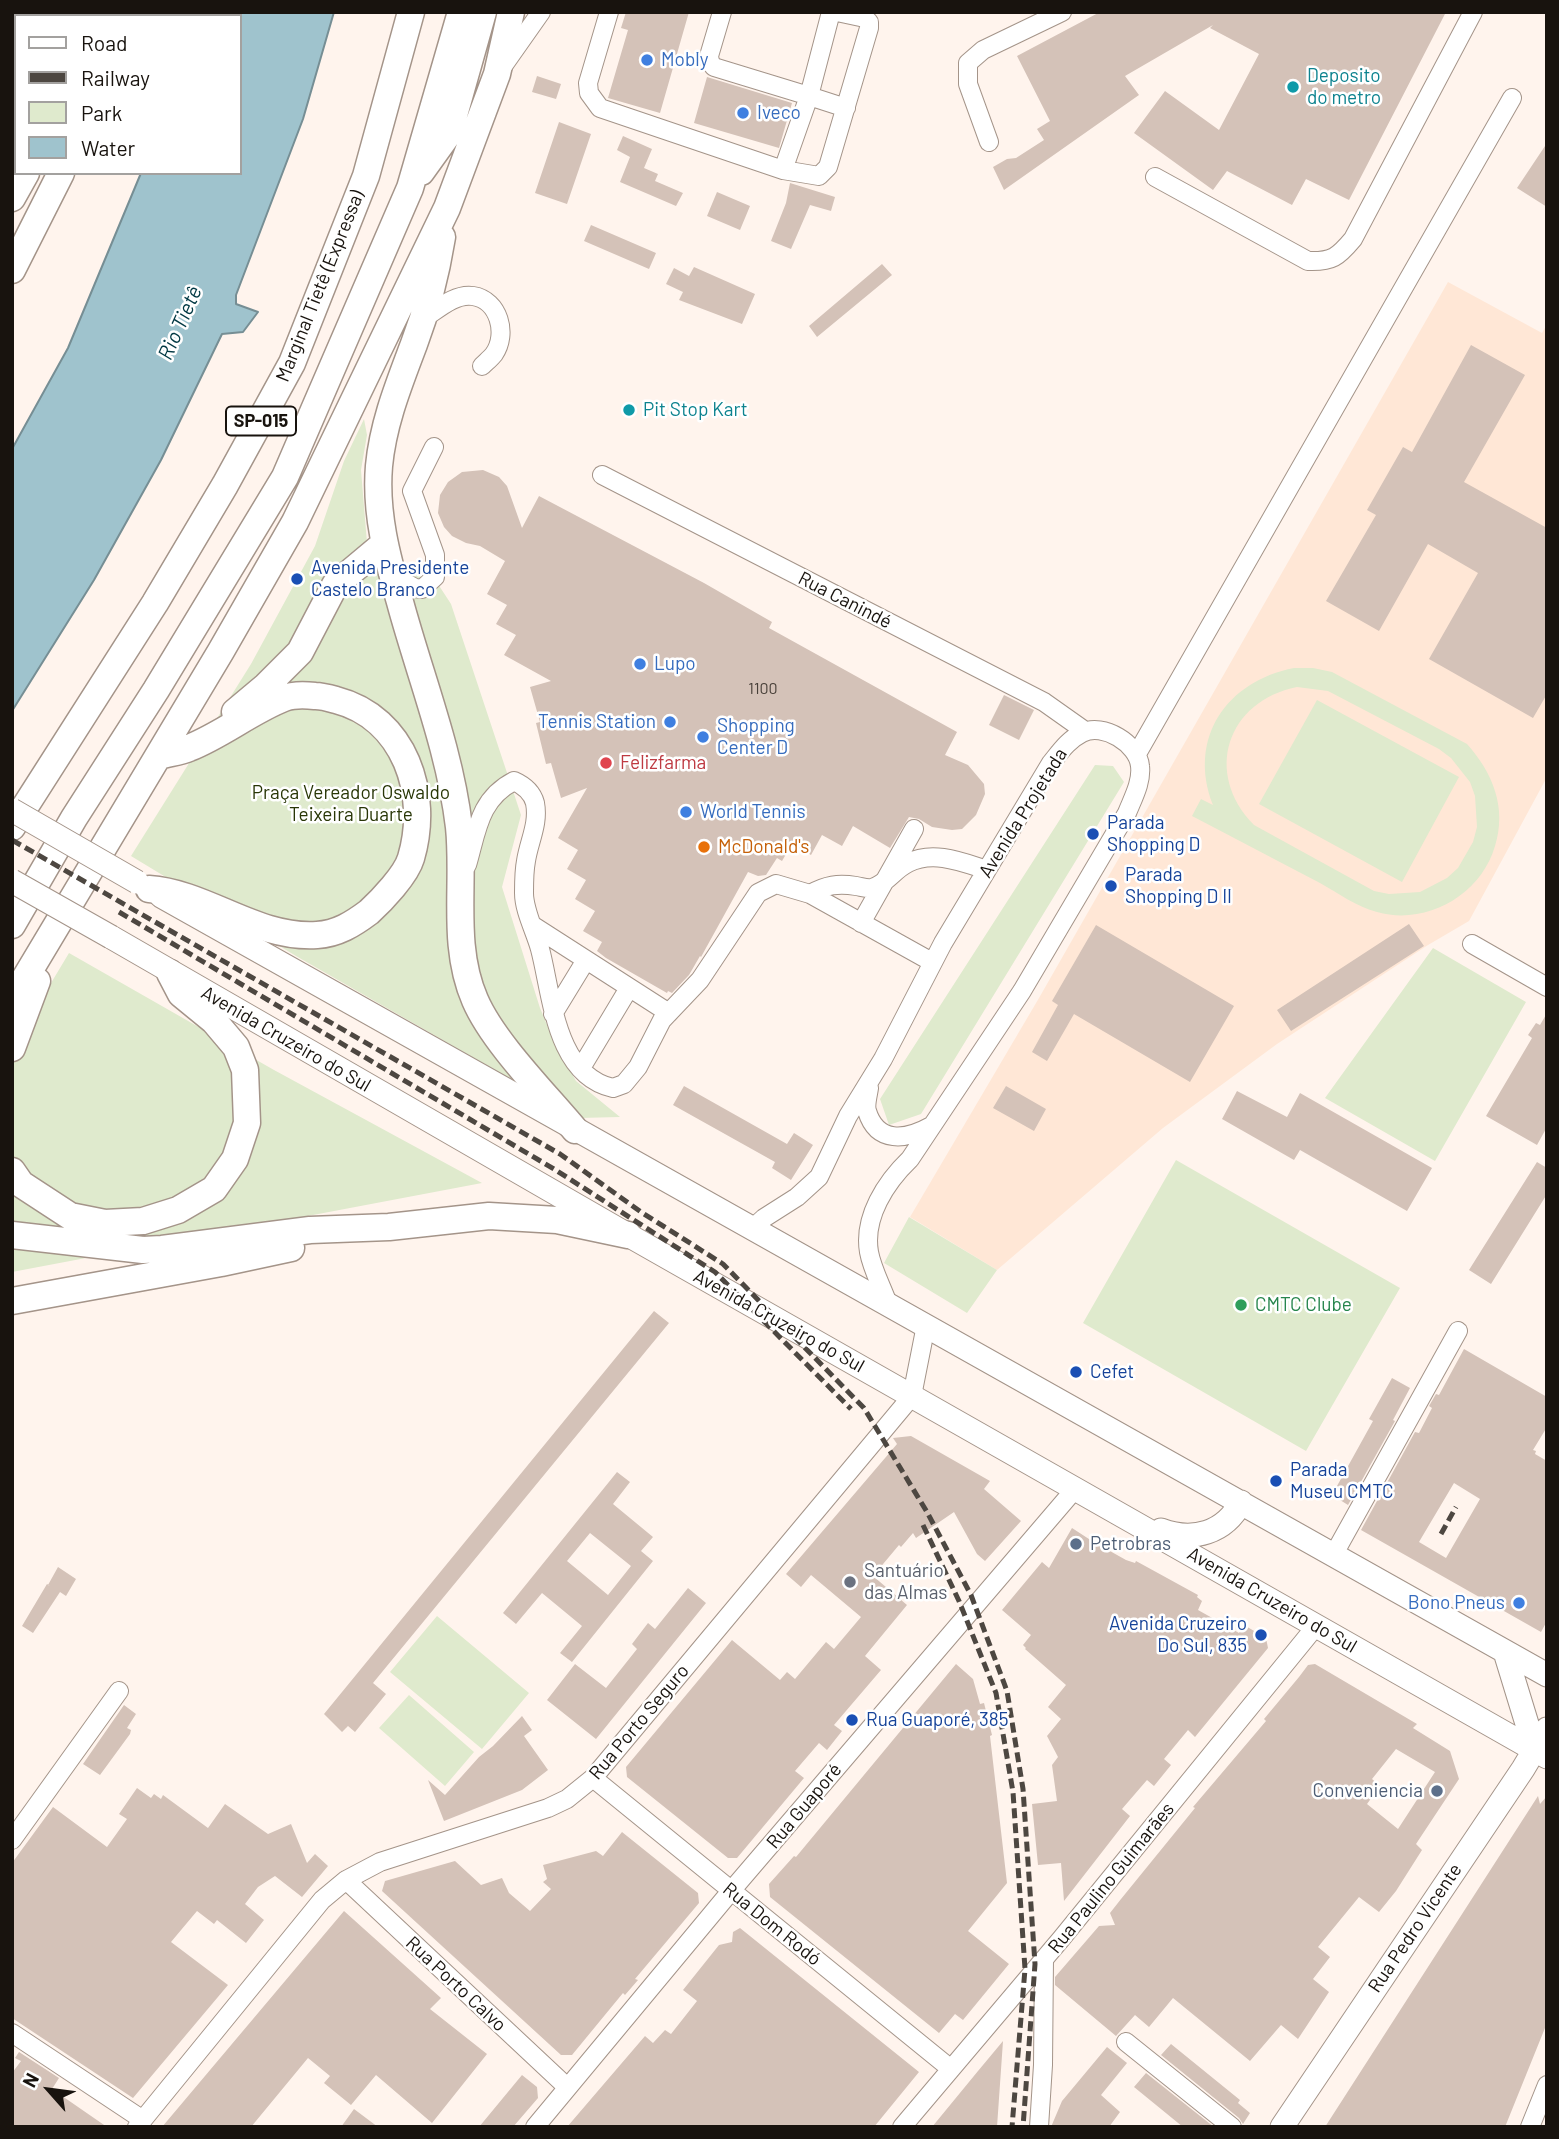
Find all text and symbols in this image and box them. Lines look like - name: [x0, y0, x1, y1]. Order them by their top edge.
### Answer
- legend: [14, 14, 242, 175]
- text: Road: [81, 30, 127, 55]
- place label: Mobly: [661, 49, 708, 71]
- marker: Mobly: [639, 52, 655, 68]
- text: Railway: [81, 65, 150, 90]
- place label: Deposito do metro: [1307, 65, 1381, 109]
- marker: Deposito do metro: [1285, 79, 1301, 95]
- text: Park: [81, 100, 122, 125]
- place label: Iveco: [757, 102, 801, 124]
- marker: Iveco: [735, 105, 751, 121]
- text: Water: [81, 135, 135, 160]
- street label: Marginal Tietê (Expressa): [271, 187, 369, 385]
- water label: Rio Tietê: [153, 282, 207, 364]
- place label: Pit Stop Kart: [643, 399, 748, 421]
- marker: Pit Stop Kart: [621, 402, 637, 418]
- road number: SP-015: [226, 407, 296, 436]
- place label: Avenida Presidente Castelo Branco: [311, 557, 469, 601]
- street label: Rua Canindé: [794, 567, 896, 633]
- marker: Avenida Presidente Castelo Branco: [289, 571, 305, 587]
- place label: Lupo: [654, 653, 696, 675]
- marker: Lupo: [632, 656, 648, 672]
- house number: 1100: [748, 679, 778, 699]
- place label: Tennis Station: [538, 711, 656, 733]
- marker: Tennis Station: [662, 714, 678, 730]
- place label: Shopping Center D: [717, 715, 795, 759]
- marker: Shopping Center D: [695, 729, 711, 745]
- street label: Avenida Projetada: [974, 744, 1072, 882]
- place label: Felizfarma: [620, 752, 706, 774]
- marker: Felizfarma: [598, 755, 614, 771]
- park label: Praça Vereador Oswaldo Teixeira Duarte: [252, 782, 450, 826]
- place label: World Tennis: [700, 801, 806, 823]
- marker: World Tennis: [678, 804, 694, 820]
- place label: Parada Shopping D: [1107, 812, 1200, 856]
- marker: Parada Shopping D: [1085, 826, 1101, 842]
- place label: McDonald's: [718, 836, 809, 858]
- marker: McDonald's: [696, 839, 712, 855]
- place label: Parada Shopping D II: [1125, 864, 1232, 908]
- marker: Parada Shopping D II: [1103, 878, 1119, 894]
- street label: Avenida Cruzeiro do Sul: [197, 981, 375, 1097]
- street label: Avenida Cruzeiro do Sul: [690, 1264, 868, 1378]
- place label: CMTC Clube: [1255, 1294, 1352, 1316]
- marker: CMTC Clube: [1233, 1297, 1249, 1313]
- place label: Cefet: [1090, 1361, 1134, 1383]
- marker: Cefet: [1068, 1364, 1084, 1380]
- place label: Parada Museu CMTC: [1290, 1459, 1394, 1503]
- marker: Parada Museu CMTC: [1268, 1473, 1284, 1489]
- place label: Petrobras: [1090, 1533, 1171, 1555]
- marker: Petrobras: [1068, 1536, 1084, 1552]
- street label: Avenida Cruzeiro do Sul: [1183, 1542, 1361, 1658]
- place label: Santuário das Almas: [864, 1560, 947, 1604]
- marker: Santuário das Almas: [842, 1574, 858, 1590]
- place label: Bono Pneus: [1408, 1592, 1505, 1614]
- marker: Bono Pneus: [1511, 1595, 1527, 1611]
- place label: Avenida Cruzeiro Do Sul, 835: [1109, 1613, 1247, 1657]
- marker: Avenida Cruzeiro Do Sul, 835: [1253, 1627, 1269, 1643]
- street label: Rua Porto Seguro: [584, 1660, 694, 1784]
- place label: Rua Guaporé, 385: [866, 1709, 1008, 1731]
- marker: Rua Guaporé, 385: [844, 1712, 860, 1728]
- street label: Rua Guaporé: [762, 1759, 846, 1853]
- place label: Conveniencia: [1312, 1780, 1423, 1802]
- marker: Conveniencia: [1429, 1783, 1445, 1799]
- street label: Rua Paulino Guimarães: [1043, 1798, 1179, 1958]
- street label: Rua Pedro Vicente: [1363, 1859, 1467, 1997]
- street label: Rua Dom Rodó: [718, 1878, 826, 1970]
- street label: Rua Porto Calvo: [401, 1932, 511, 2036]
- north arrow: [14, 2055, 84, 2125]
- text: N: [17, 2069, 43, 2091]

